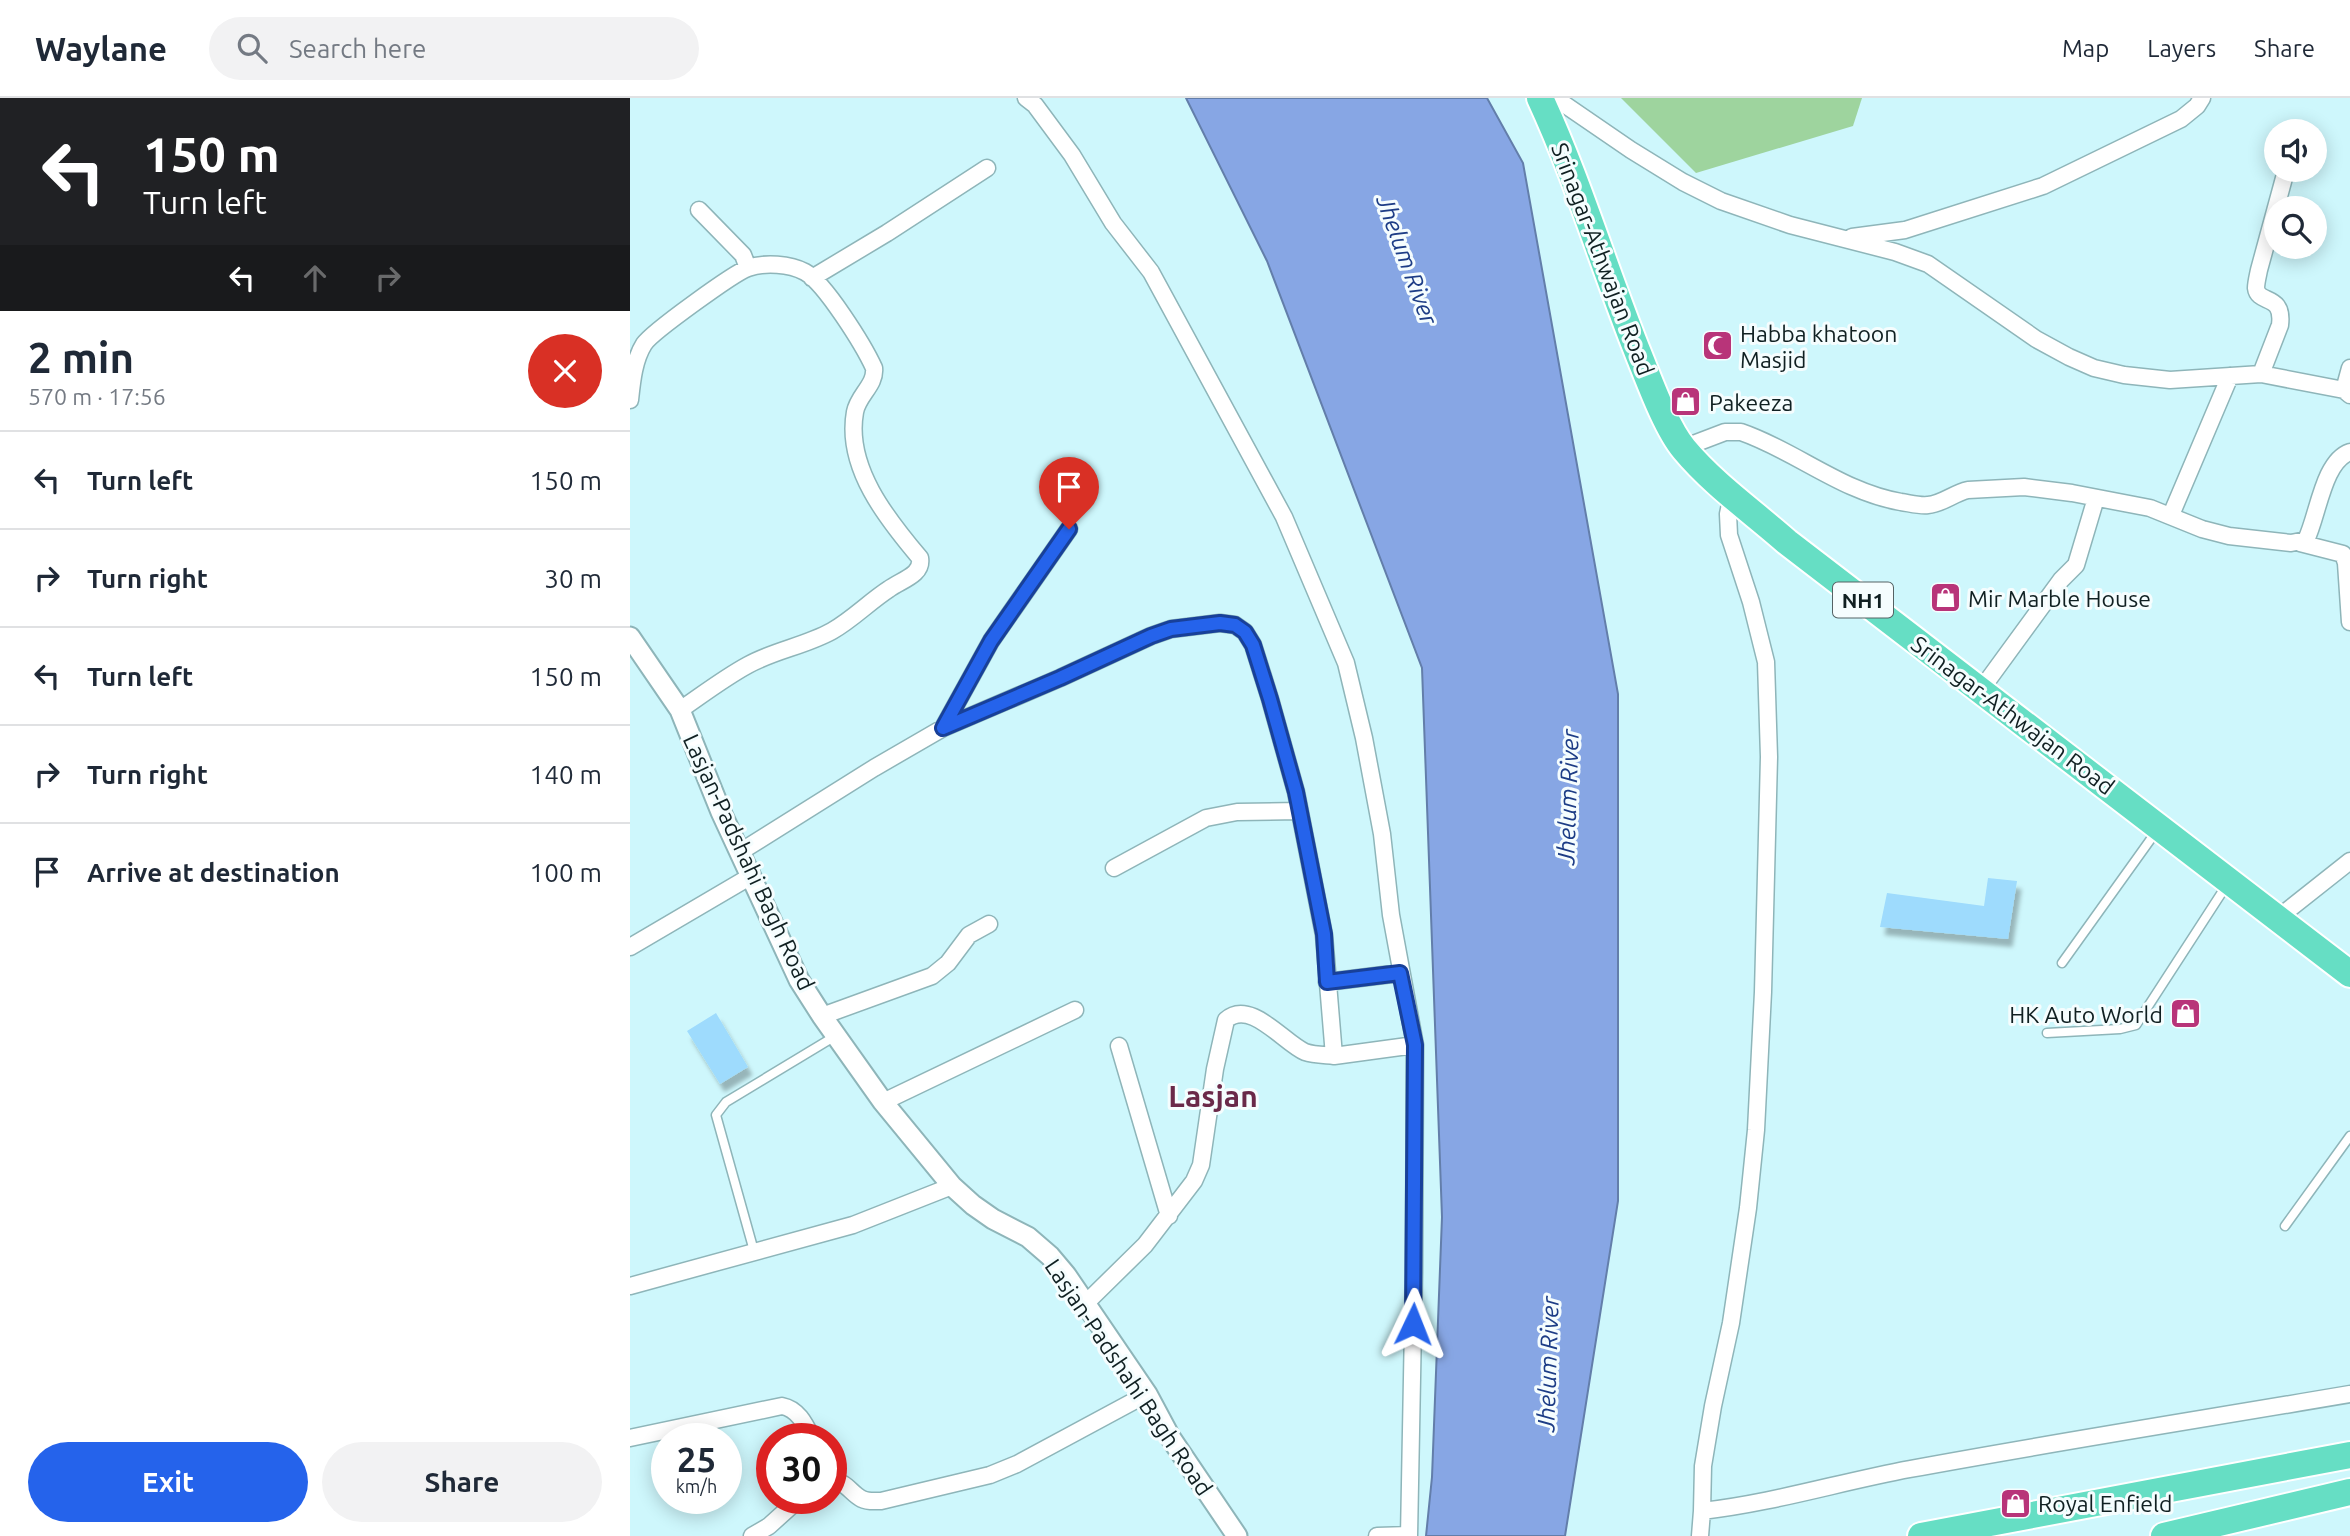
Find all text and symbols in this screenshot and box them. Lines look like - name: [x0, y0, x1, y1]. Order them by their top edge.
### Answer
- search box: [209, 17, 699, 80]
- icon: search: [233, 29, 271, 67]
- text: Waylane: [35, 30, 167, 67]
- text: Search here: [289, 34, 426, 63]
- text: Map: [2062, 35, 2109, 62]
- text: Layers: [2147, 35, 2216, 62]
- text: Share: [2254, 35, 2315, 62]
- map controls: [2264, 119, 2327, 259]
- button: sound: [2264, 119, 2327, 182]
- icon: left: [28, 126, 119, 217]
- text: 150 m: [143, 126, 280, 181]
- street label: Srinagar-Athwajan Road: [1547, 139, 1659, 379]
- text: Turn left: [143, 184, 267, 220]
- water label: Jhelum River: [1371, 191, 1443, 329]
- button: search: [2264, 196, 2327, 259]
- icon: left: [223, 259, 261, 297]
- icon: ahead: [296, 259, 334, 297]
- icon: right: [369, 259, 407, 297]
- place label: Habba khatoon Masjid: [1740, 321, 1897, 372]
- mosque icon: Habba khatoon Masjid: [1700, 329, 1734, 363]
- text: 2 min: [28, 334, 134, 381]
- button: close: [528, 334, 602, 408]
- text: 570 m · 17:56: [28, 384, 166, 409]
- shop icon: Pakeeza: [1669, 385, 1703, 419]
- place label: Pakeeza: [1709, 390, 1793, 415]
- pin: [1039, 457, 1099, 529]
- icon: left: [28, 461, 66, 499]
- text: Turn left: [87, 466, 193, 495]
- text: 150 m: [530, 466, 602, 495]
- icon: arrive: [1050, 468, 1088, 506]
- icon: right: [28, 559, 66, 597]
- text: Turn right: [87, 564, 208, 593]
- text: 30 m: [544, 564, 602, 593]
- shop icon: Mir Marble House: [1928, 581, 1962, 615]
- road number: NH1: [1833, 582, 1893, 618]
- place label: Mir Marble House: [1968, 586, 2151, 611]
- street label: Srinagar-Athwajan Road: [1907, 631, 2119, 799]
- icon: left: [28, 657, 66, 695]
- text: Turn left: [87, 662, 193, 691]
- text: 150 m: [530, 662, 602, 691]
- water label: Jhelum River: [1552, 728, 1584, 866]
- street label: Lasjan-Padshahi Bagh Road: [679, 730, 819, 994]
- icon: right: [28, 755, 66, 793]
- text: Turn right: [87, 760, 208, 789]
- text: 140 m: [530, 760, 602, 789]
- icon: arrive: [28, 853, 66, 891]
- text: Arrive at destination: [87, 858, 340, 887]
- text: 100 m: [530, 858, 602, 887]
- shop icon: HK Auto World: [2169, 997, 2203, 1031]
- place label: HK Auto World: [2009, 1002, 2163, 1027]
- district label: Lasjan: [1168, 1079, 1258, 1113]
- street label: Lasjan-Padshahi Bagh Road: [1040, 1254, 1218, 1500]
- position arrow: [1376, 1287, 1450, 1361]
- water label: Jhelum River: [1532, 1295, 1564, 1433]
- speed limit sign: 30: [756, 1423, 847, 1514]
- text: 25: [677, 1439, 716, 1479]
- button: Exit: [28, 1442, 308, 1522]
- button: Share: [322, 1442, 602, 1522]
- text: km/h: [676, 1476, 717, 1496]
- shop icon: Royal Enfield: [1998, 1486, 2032, 1520]
- place label: Royal Enfield: [2038, 1491, 2172, 1516]

